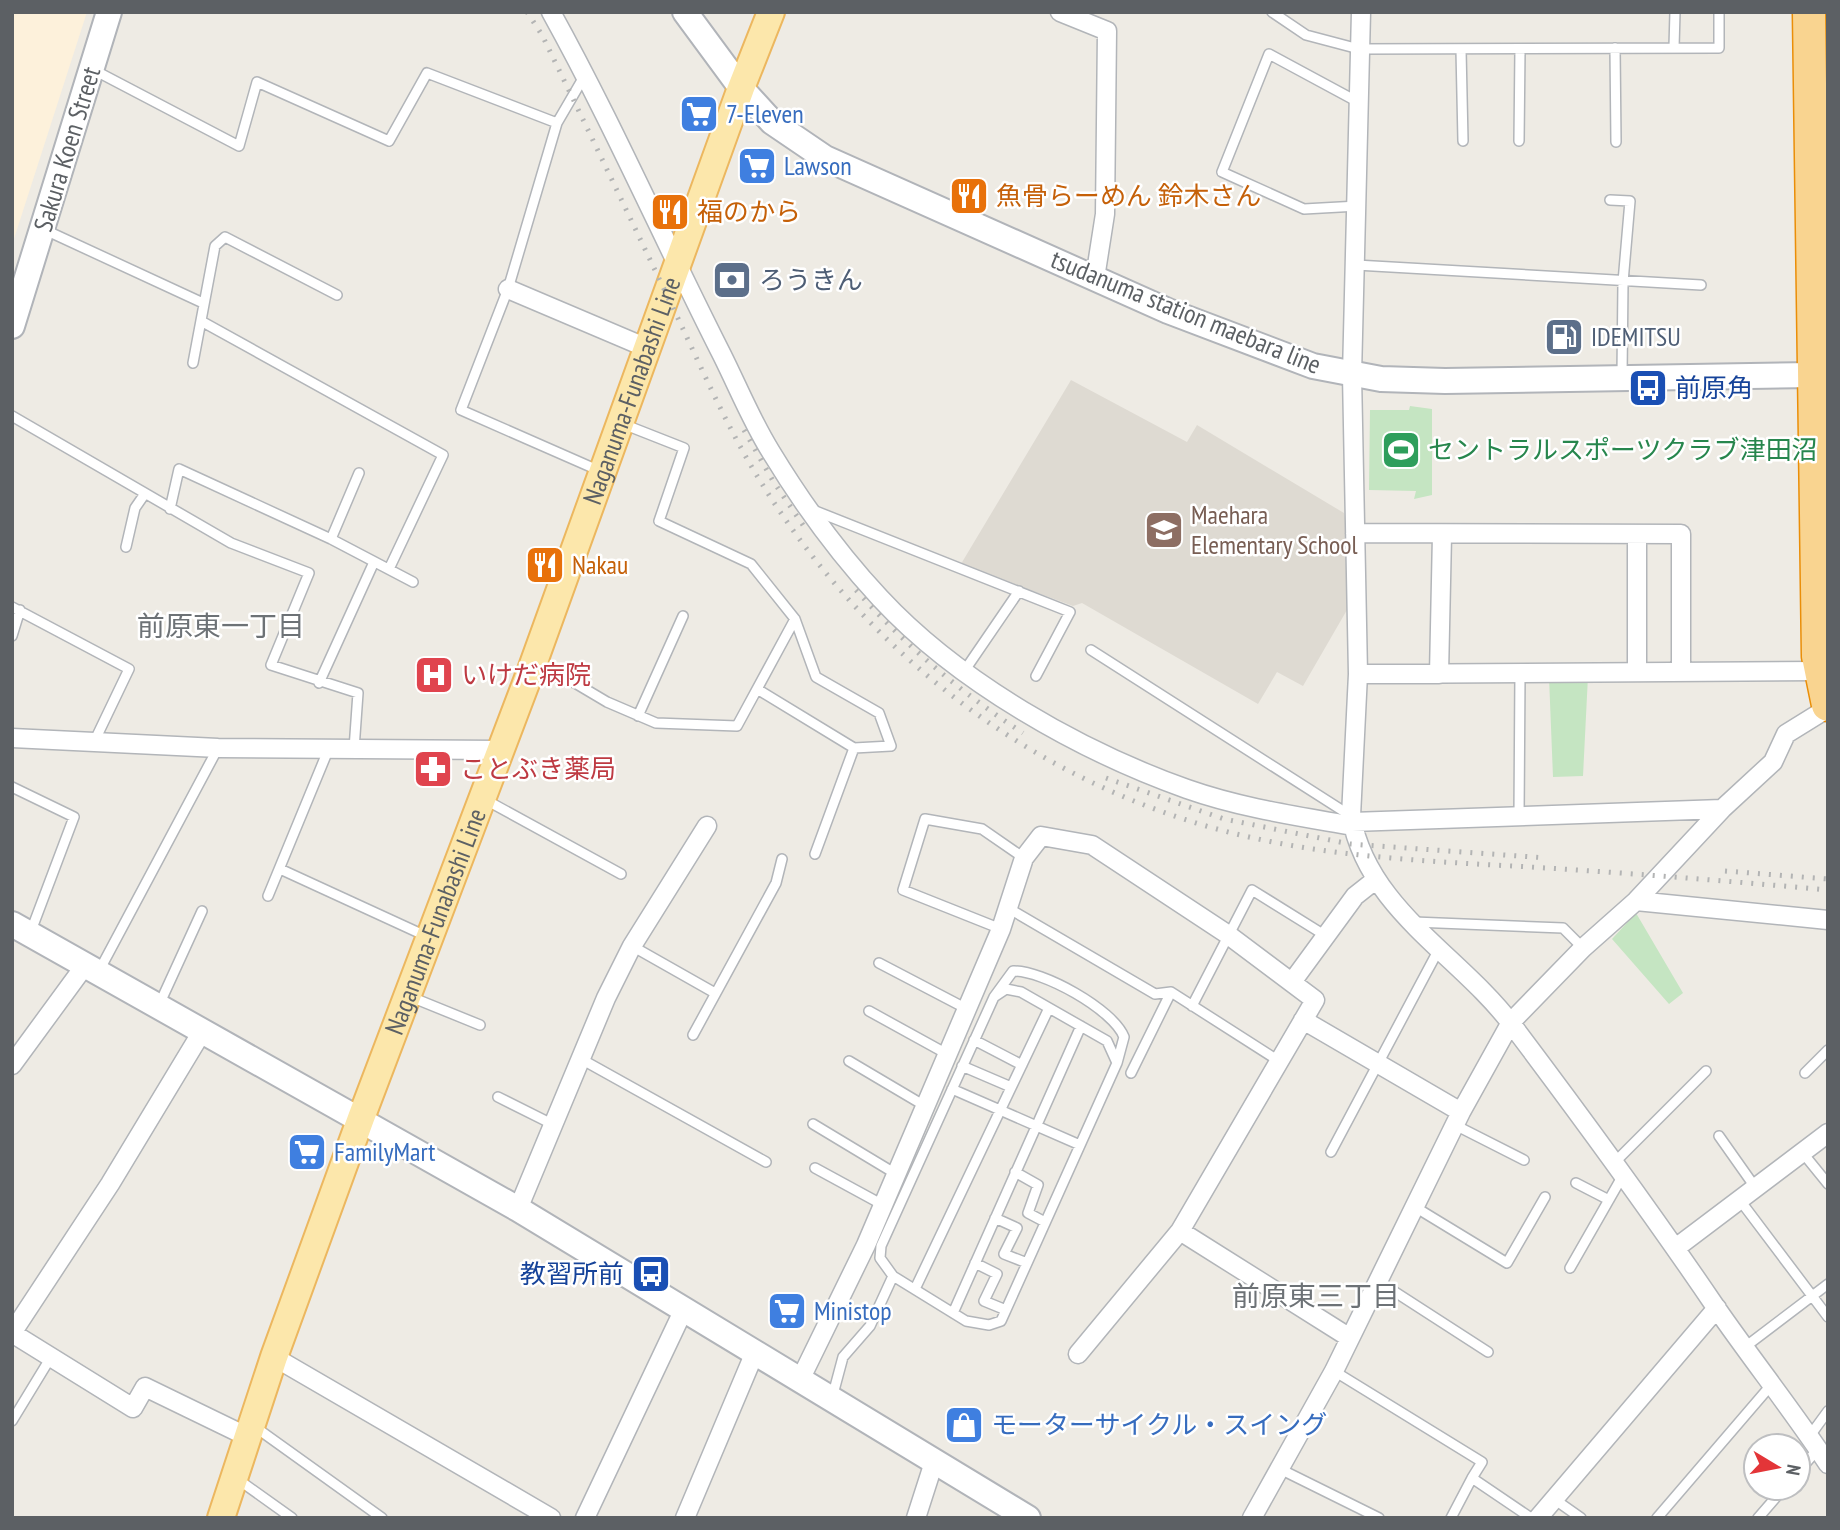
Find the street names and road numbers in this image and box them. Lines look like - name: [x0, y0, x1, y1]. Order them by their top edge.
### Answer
- street label: Sakura Koen Street: [26, 63, 107, 235]
- street label: tsudanuma station maebara line: [1046, 242, 1326, 381]
- street label: Naganuma-Funabashi Line: [575, 272, 687, 509]
- street label: Naganuma-Funabashi Line: [377, 804, 493, 1039]

